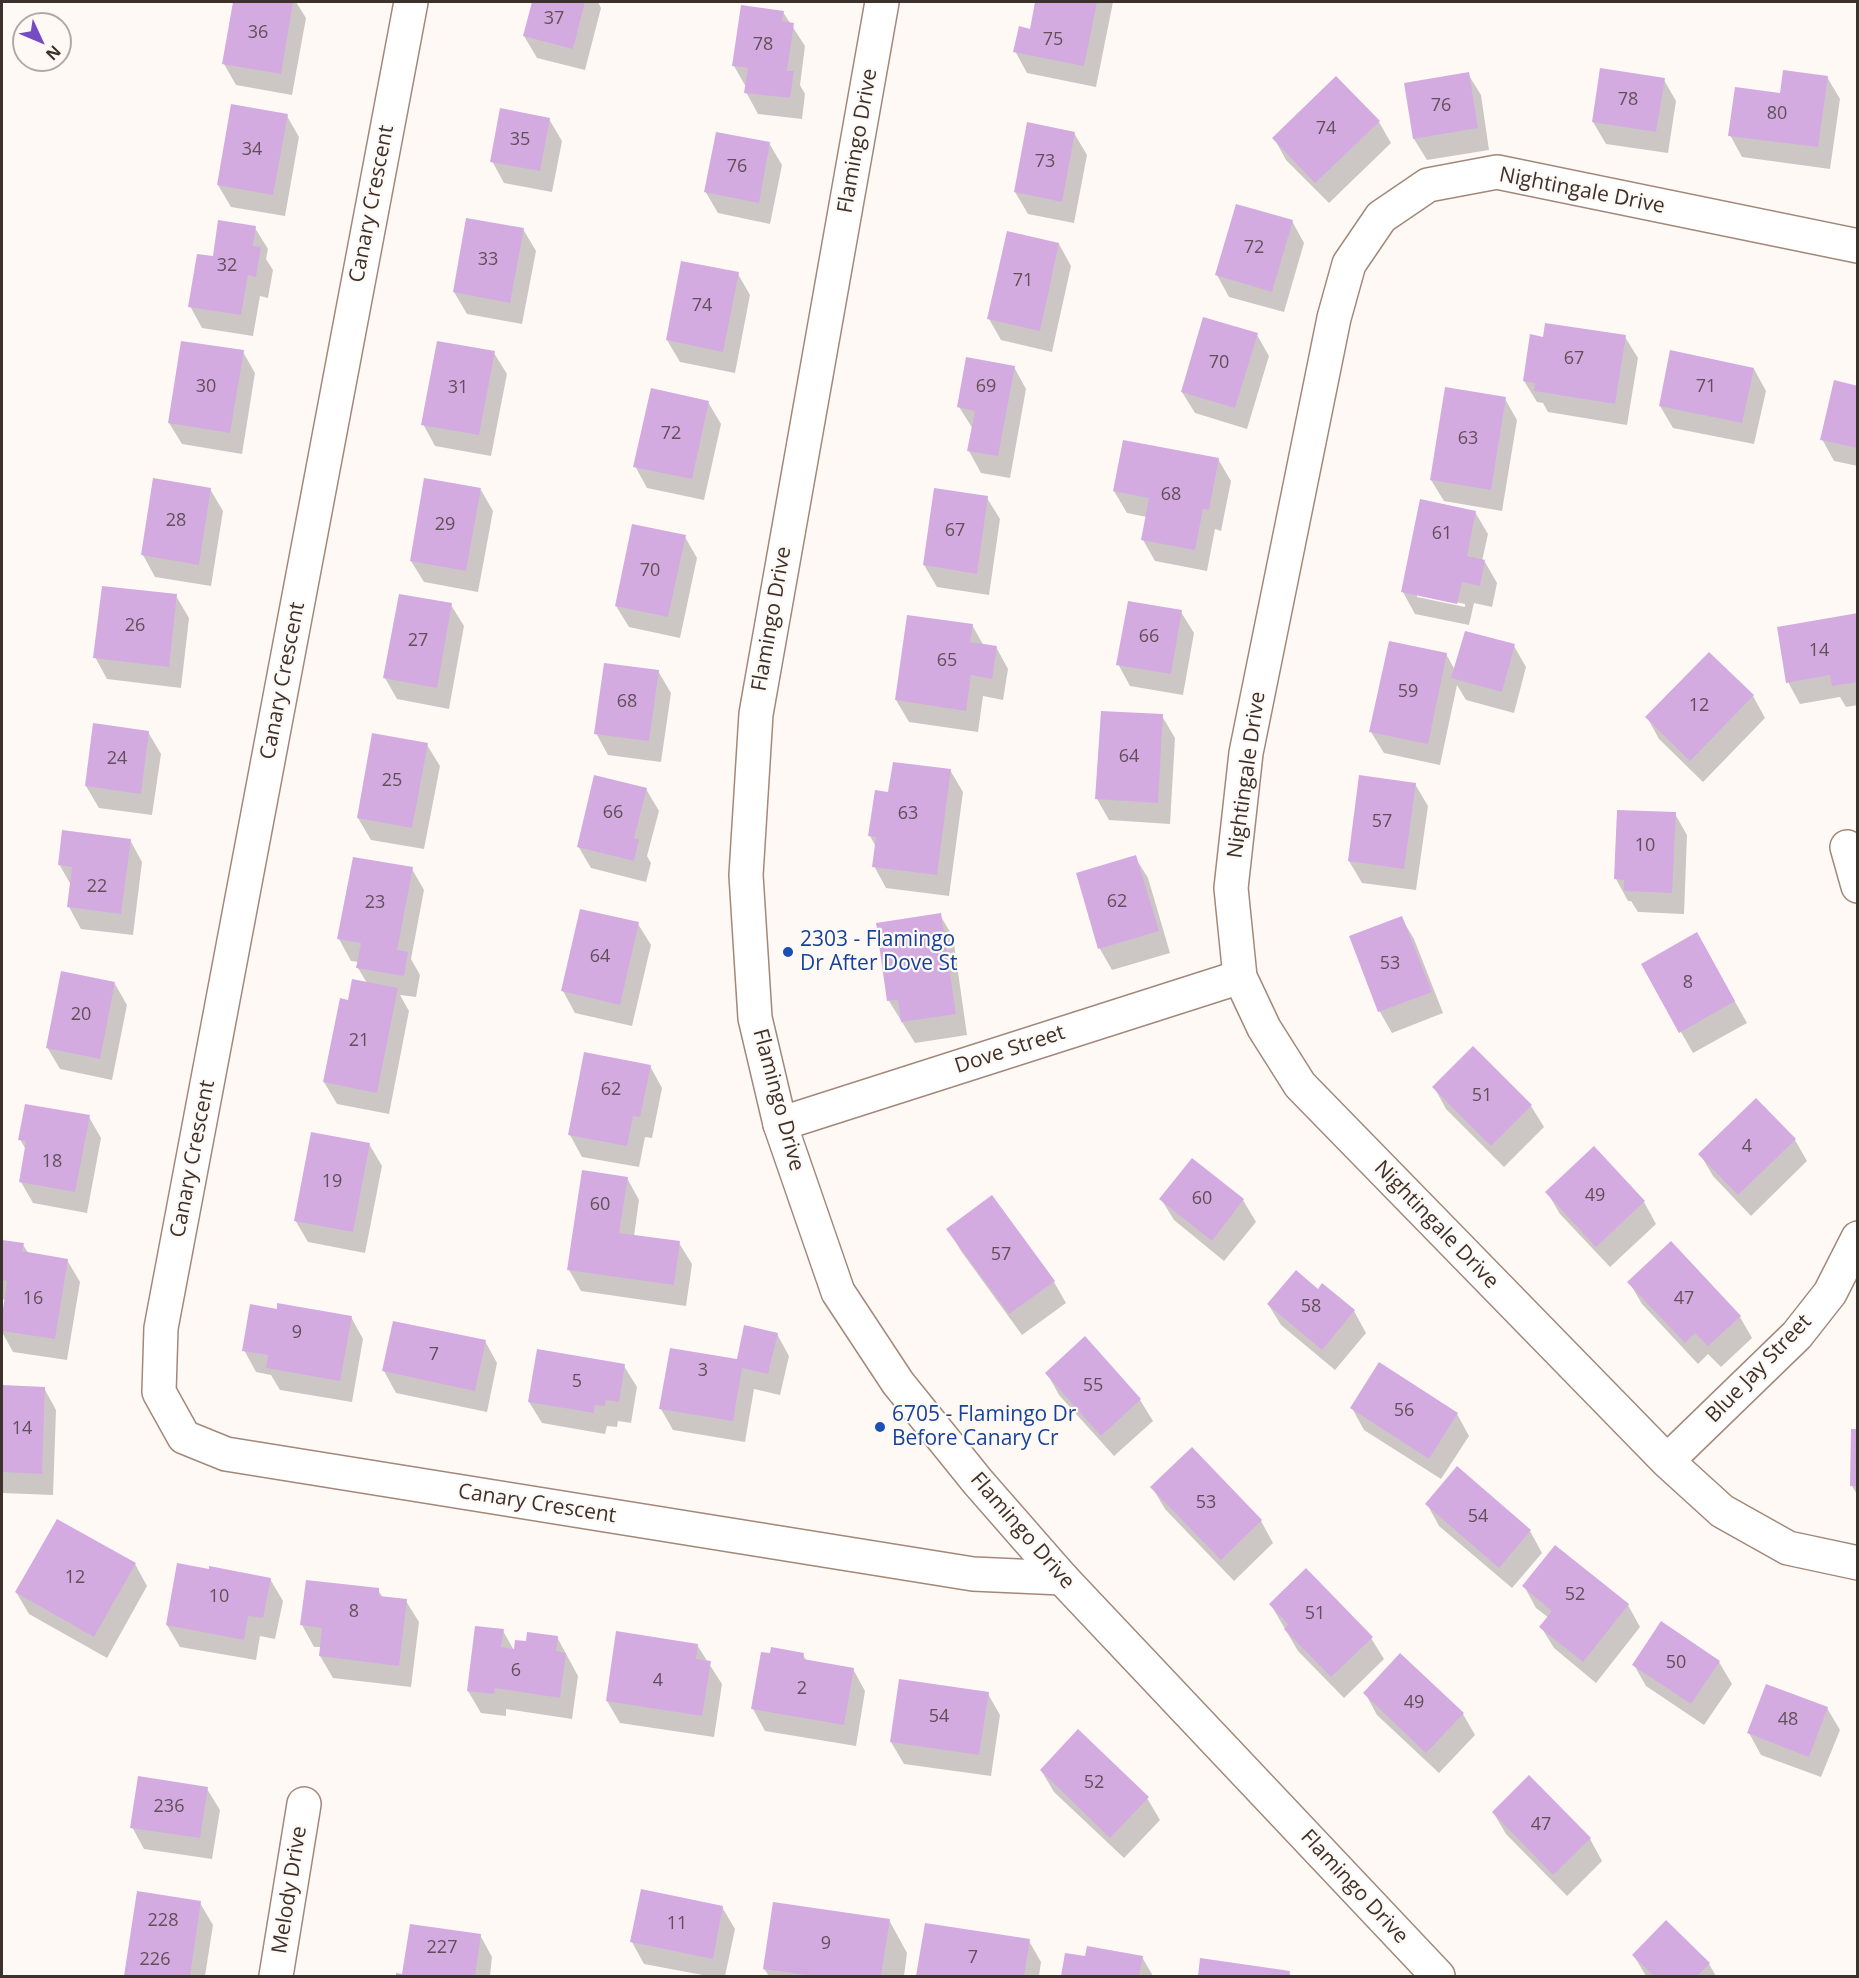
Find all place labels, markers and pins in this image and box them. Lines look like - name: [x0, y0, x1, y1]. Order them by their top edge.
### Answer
- place label: 2303 - Flamingo Dr After Dove St: [800, 927, 958, 977]
- marker: 2303 - Flamingo Dr After Dove St: [781, 945, 795, 959]
- place label: 6705 - Flamingo Dr Before Canary Cr: [892, 1402, 1076, 1452]
- marker: 6705 - Flamingo Dr Before Canary Cr: [873, 1420, 887, 1434]

